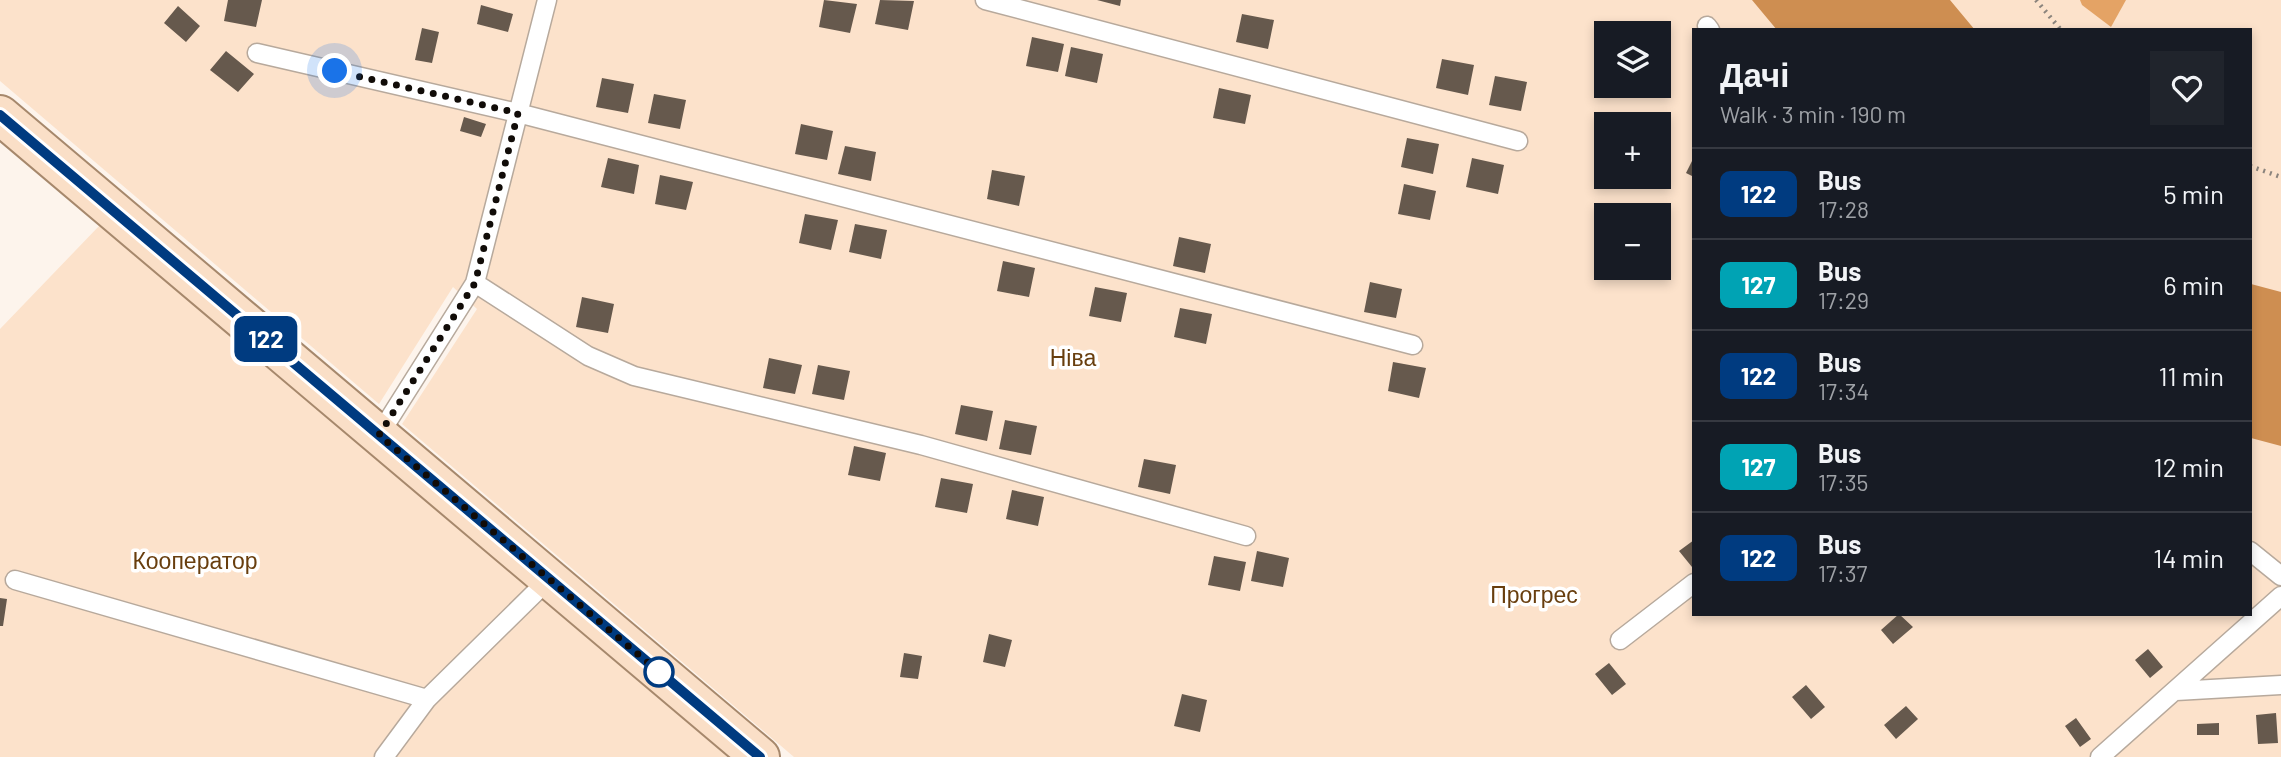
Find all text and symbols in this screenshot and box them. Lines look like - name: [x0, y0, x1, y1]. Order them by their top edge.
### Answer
- map controls: [1594, 21, 1671, 280]
- button: layers: [1594, 21, 1671, 98]
- button: heart: [2150, 51, 2224, 125]
- your location: [317, 53, 352, 88]
- text: Дачі: [1720, 54, 1789, 94]
- text: Walk · 3 min · 190 m: [1720, 100, 1906, 128]
- button: +: [1594, 112, 1671, 189]
- text: Bus: [1818, 164, 1861, 195]
- text: 5 min: [2163, 178, 2224, 209]
- text: 122: [1741, 179, 1776, 208]
- text: 17:28: [1818, 195, 1869, 223]
- button: −: [1594, 203, 1671, 280]
- text: Bus: [1818, 255, 1861, 286]
- text: 6 min: [2163, 269, 2224, 300]
- text: 127: [1742, 270, 1775, 299]
- text: 17:29: [1818, 286, 1869, 314]
- line badge: 122: [226, 316, 306, 362]
- text: 122: [248, 324, 284, 353]
- park label: Ніва: [1050, 343, 1096, 371]
- text: Bus: [1818, 346, 1861, 377]
- text: 11 min: [2158, 360, 2224, 391]
- text: 122: [1741, 361, 1776, 390]
- text: 17:34: [1818, 377, 1869, 405]
- text: Bus: [1818, 437, 1861, 468]
- text: 12 min: [2154, 451, 2224, 482]
- text: 127: [1742, 452, 1775, 481]
- text: 17:35: [1818, 468, 1868, 496]
- text: Bus: [1818, 528, 1861, 559]
- text: 14 min: [2153, 542, 2224, 573]
- text: 122: [1741, 543, 1776, 572]
- park label: Кооператор: [132, 546, 258, 574]
- text: 17:37: [1818, 559, 1867, 587]
- park label: Прогрес: [1490, 580, 1578, 608]
- unlabelled marker: [644, 657, 674, 687]

